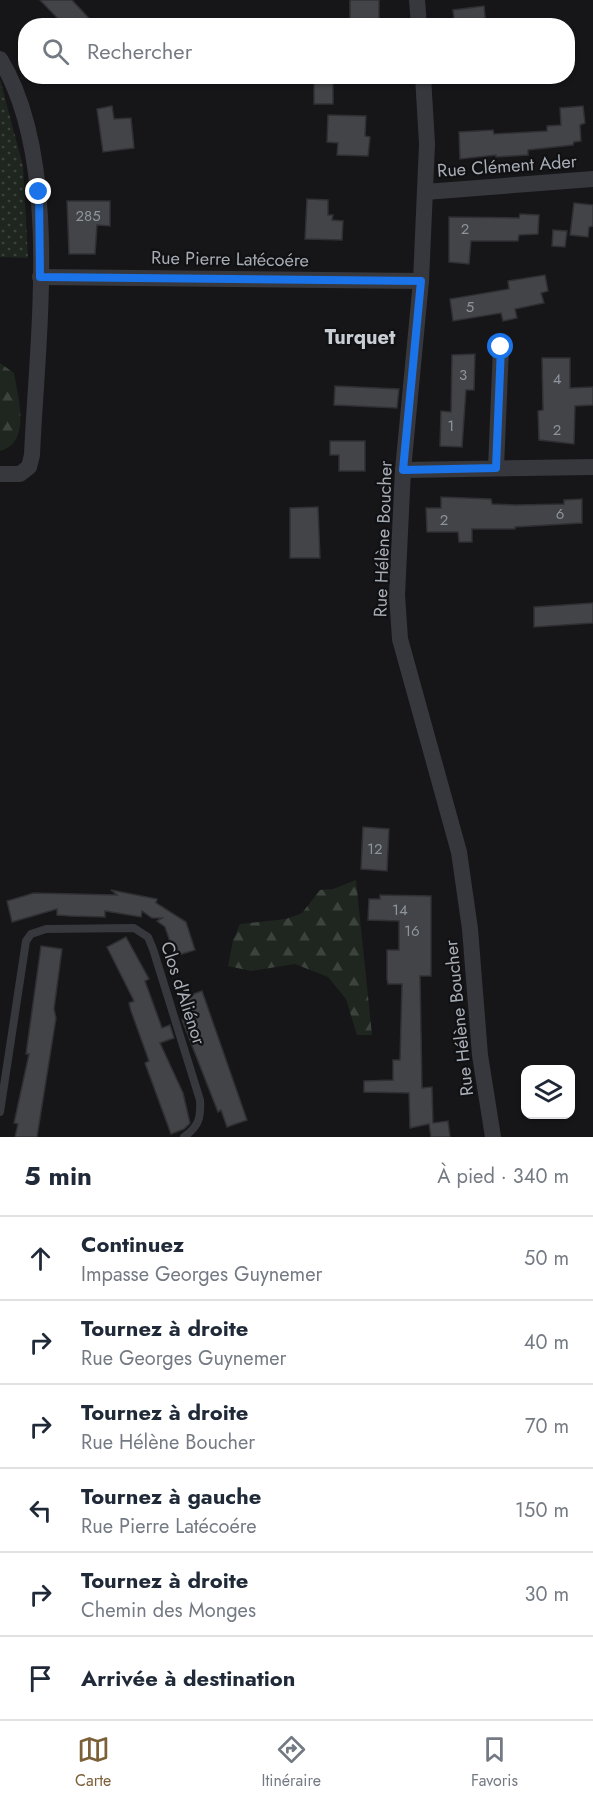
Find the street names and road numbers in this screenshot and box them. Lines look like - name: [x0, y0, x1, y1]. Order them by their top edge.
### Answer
- street label: Rue Clément Ader: [436, 148, 579, 184]
- street label: Rue Pierre Latécoére: [151, 245, 309, 273]
- street label: Rue Hélène Boucher: [367, 459, 399, 618]
- street label: Clos d'Aliénor: [154, 938, 212, 1049]
- street label: Rue Hélène Boucher: [438, 938, 480, 1097]

